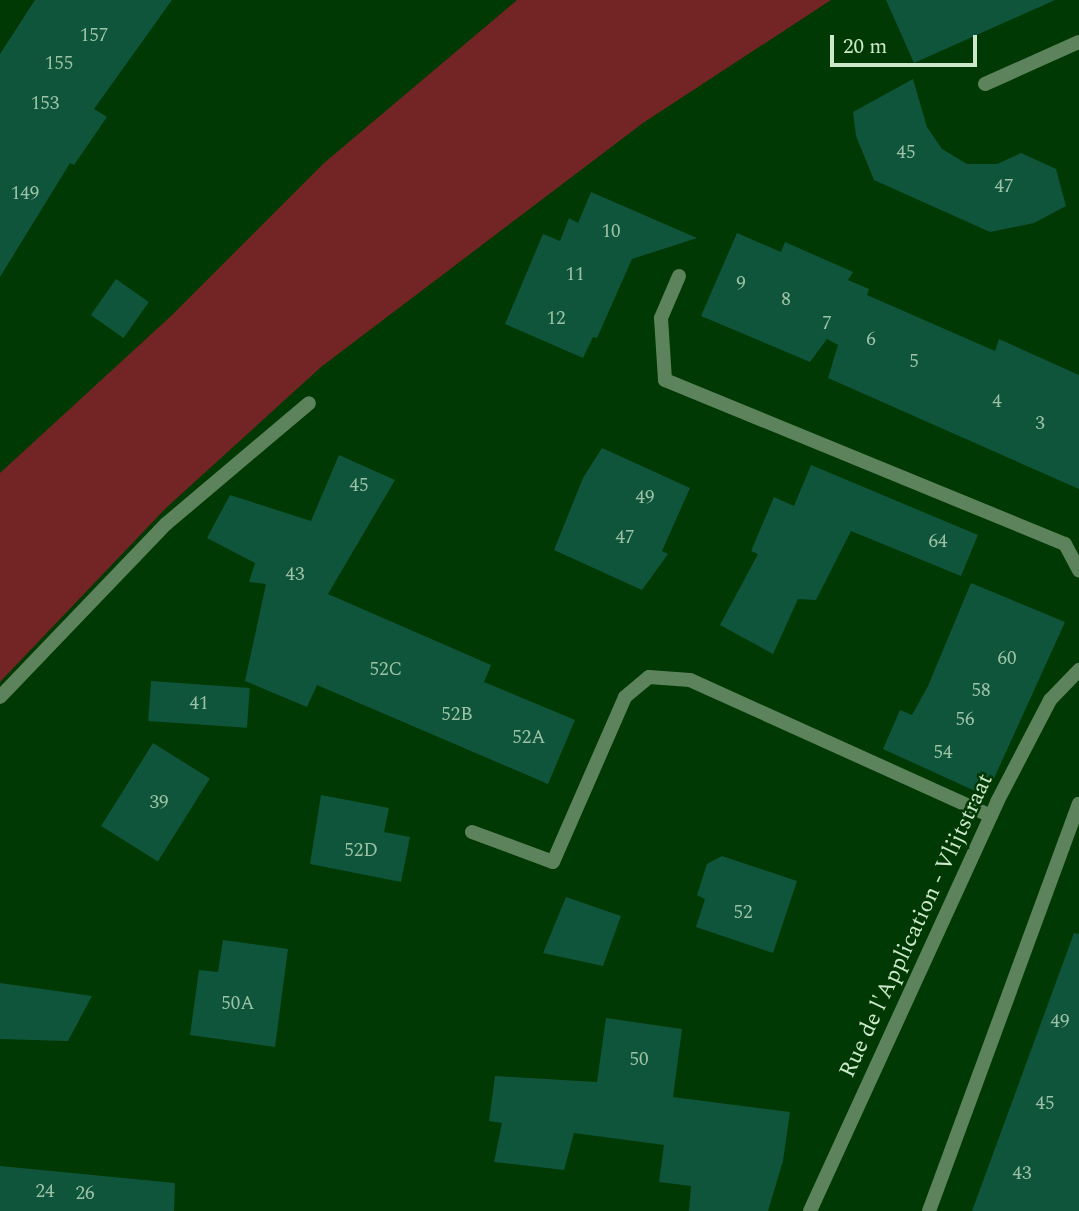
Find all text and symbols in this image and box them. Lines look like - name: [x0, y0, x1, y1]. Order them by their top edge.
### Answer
- scale bar: [834, 21, 981, 65]
- house number: 157: [80, 25, 108, 47]
- text: 20 m: [843, 31, 887, 63]
- house number: 155: [45, 53, 73, 75]
- house number: 153: [31, 93, 59, 115]
- house number: 45: [897, 142, 915, 164]
- house number: 47: [995, 176, 1013, 198]
- house number: 149: [11, 183, 39, 205]
- house number: 10: [602, 221, 620, 243]
- house number: 11: [566, 264, 584, 286]
- house number: 9: [736, 273, 746, 295]
- house number: 8: [781, 289, 791, 311]
- house number: 12: [547, 308, 565, 330]
- house number: 7: [822, 313, 832, 335]
- house number: 6: [866, 329, 876, 351]
- house number: 5: [909, 351, 919, 373]
- house number: 4: [992, 391, 1002, 413]
- house number: 3: [1035, 413, 1045, 435]
- house number: 45: [350, 475, 368, 497]
- house number: 49: [636, 487, 654, 509]
- house number: 47: [616, 527, 634, 549]
- house number: 64: [929, 531, 947, 553]
- house number: 43: [286, 564, 304, 586]
- house number: 60: [998, 648, 1016, 670]
- house number: 52C: [370, 659, 402, 681]
- house number: 58: [972, 680, 990, 702]
- house number: 41: [190, 693, 208, 715]
- house number: 52B: [441, 704, 473, 726]
- house number: 56: [956, 709, 974, 731]
- house number: 52A: [512, 727, 546, 749]
- house number: 54: [934, 742, 952, 764]
- street label: Rue de l'Application - Vlijtstraat: [834, 769, 1000, 1083]
- house number: 39: [150, 792, 168, 814]
- house number: 52D: [344, 840, 378, 862]
- house number: 52: [734, 902, 752, 924]
- house number: 50A: [221, 993, 255, 1015]
- house number: 49: [1051, 1011, 1069, 1033]
- house number: 50: [630, 1049, 648, 1071]
- house number: 45: [1036, 1093, 1054, 1115]
- house number: 43: [1013, 1163, 1031, 1185]
- house number: 24: [36, 1181, 54, 1203]
- house number: 26: [76, 1183, 94, 1205]

